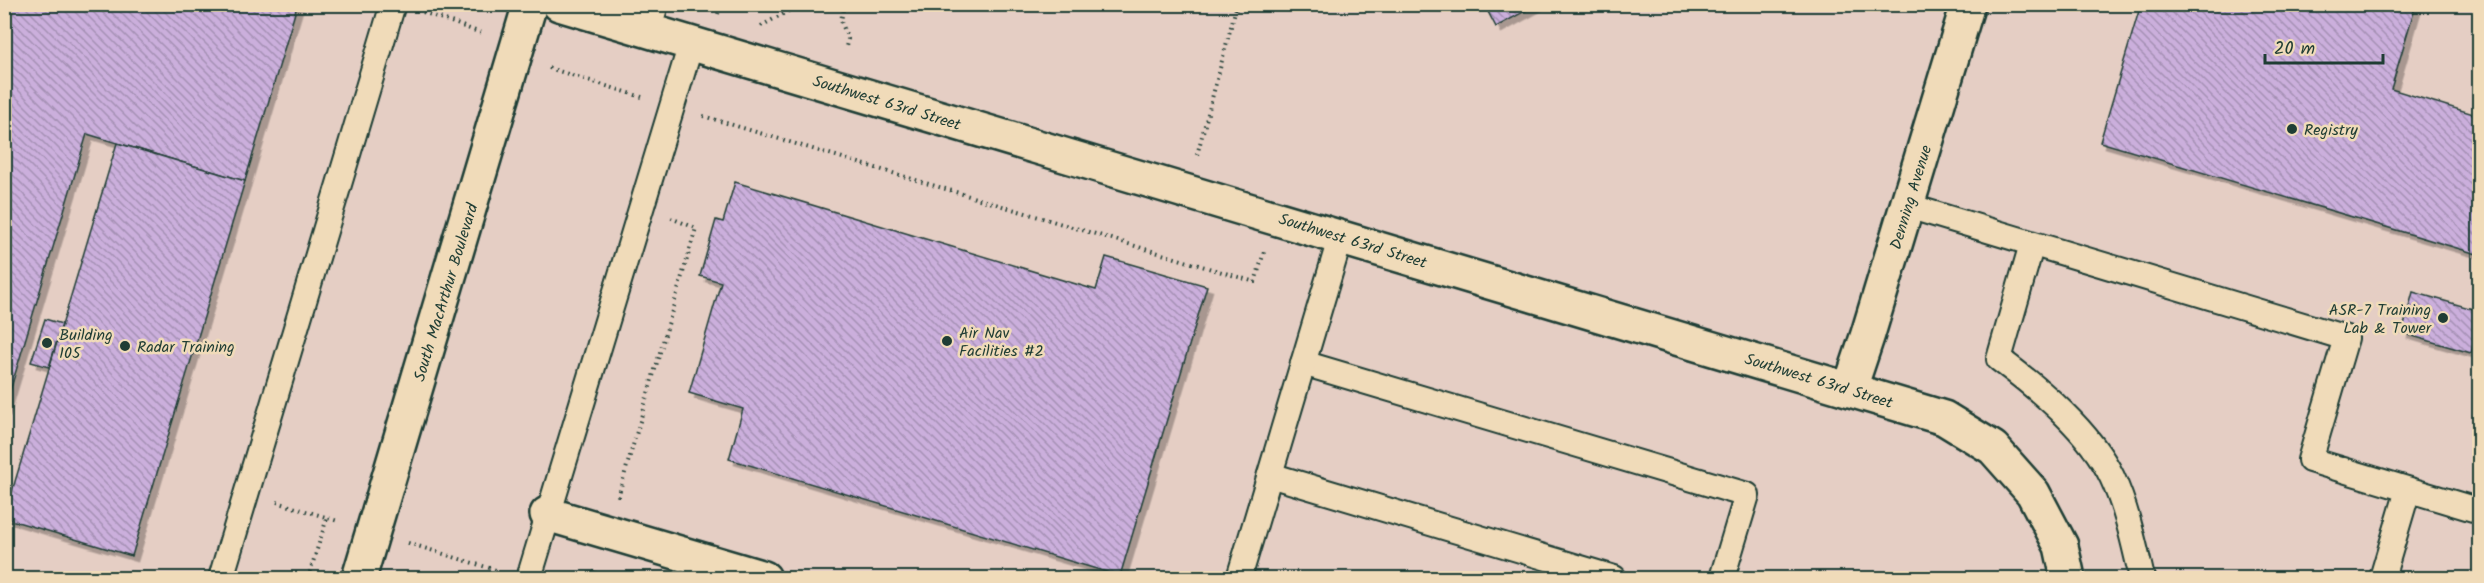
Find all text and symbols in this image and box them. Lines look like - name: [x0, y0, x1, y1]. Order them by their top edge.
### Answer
- scale bar: [2265, 27, 2384, 65]
- text: 20 m: [2274, 35, 2315, 64]
- street label: Southwest 63rd Street: [809, 69, 965, 138]
- place label: Registry: [2304, 118, 2358, 143]
- marker: Registry: [2285, 122, 2299, 136]
- street label: Denning Avenue: [1884, 142, 1939, 253]
- street label: South MacArthur Boulevard: [407, 199, 486, 384]
- street label: Southwest 63rd Street: [1275, 207, 1431, 276]
- place label: ASR-7 Training Lab & Tower: [2329, 298, 2433, 341]
- marker: ASR-7 Training Lab & Tower: [2436, 311, 2450, 325]
- place label: Air Nav Facilities #2: [959, 321, 1044, 364]
- place label: Building 105: [59, 323, 113, 366]
- marker: Air Nav Facilities #2: [940, 334, 954, 348]
- place label: Radar Training: [137, 335, 235, 360]
- marker: Building 105: [40, 336, 54, 350]
- marker: Radar Training: [118, 339, 132, 353]
- street label: Southwest 63rd Street: [1741, 347, 1897, 416]

